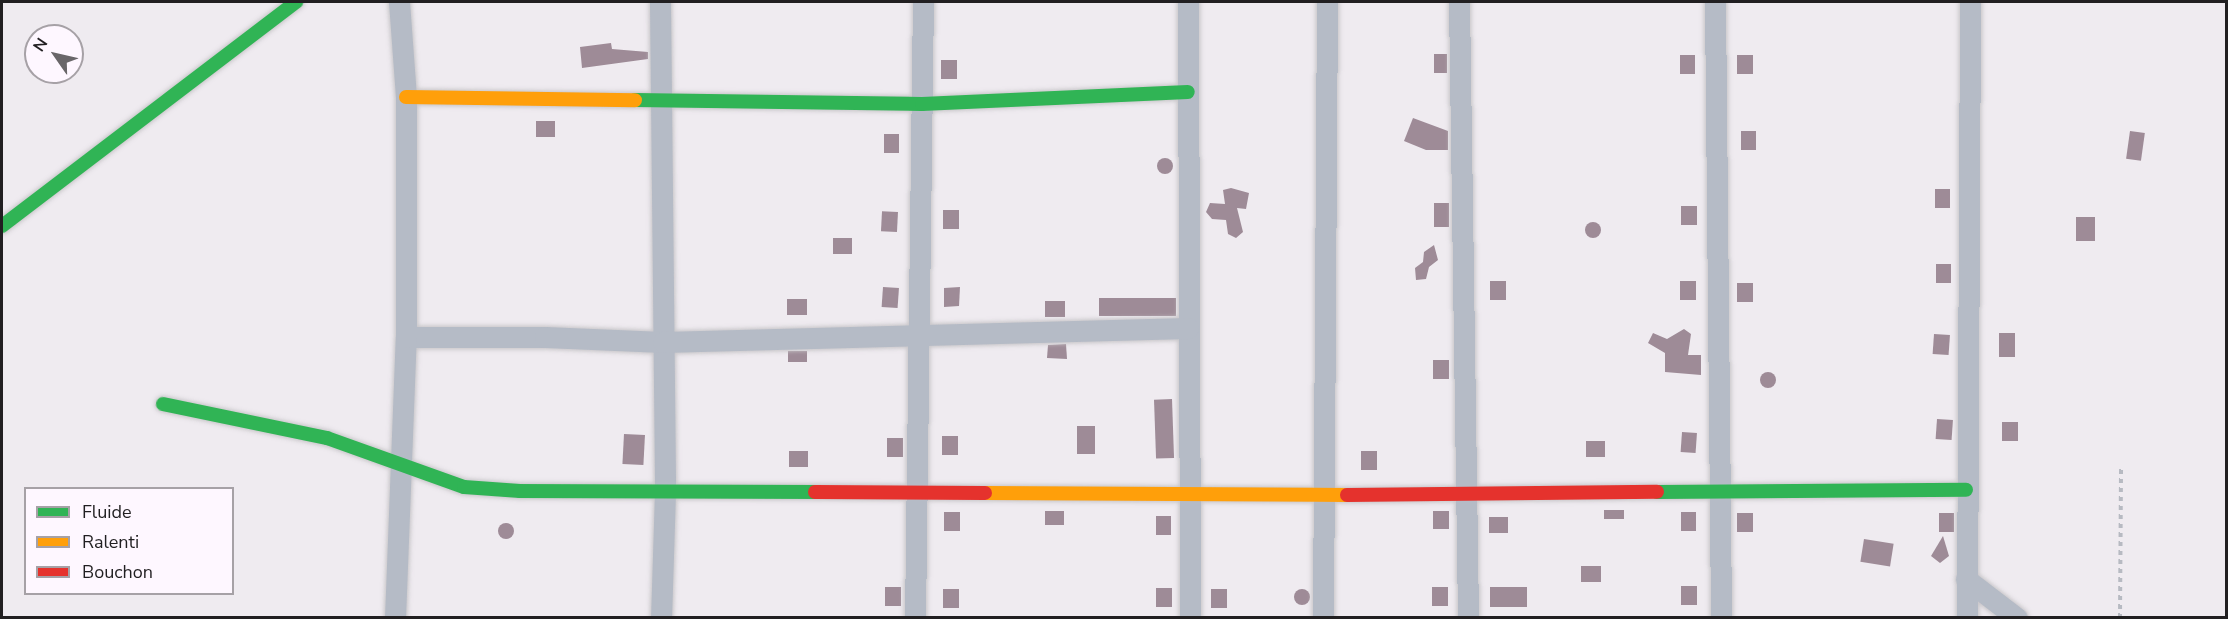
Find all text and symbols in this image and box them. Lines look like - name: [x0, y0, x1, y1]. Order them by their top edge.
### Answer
- north arrow: [24, 24, 84, 84]
- text: N: [28, 34, 53, 56]
- legend: [24, 487, 234, 595]
- text: Fluide: [82, 500, 132, 524]
- text: Ralenti: [82, 530, 139, 554]
- text: Bouchon: [82, 560, 153, 584]

